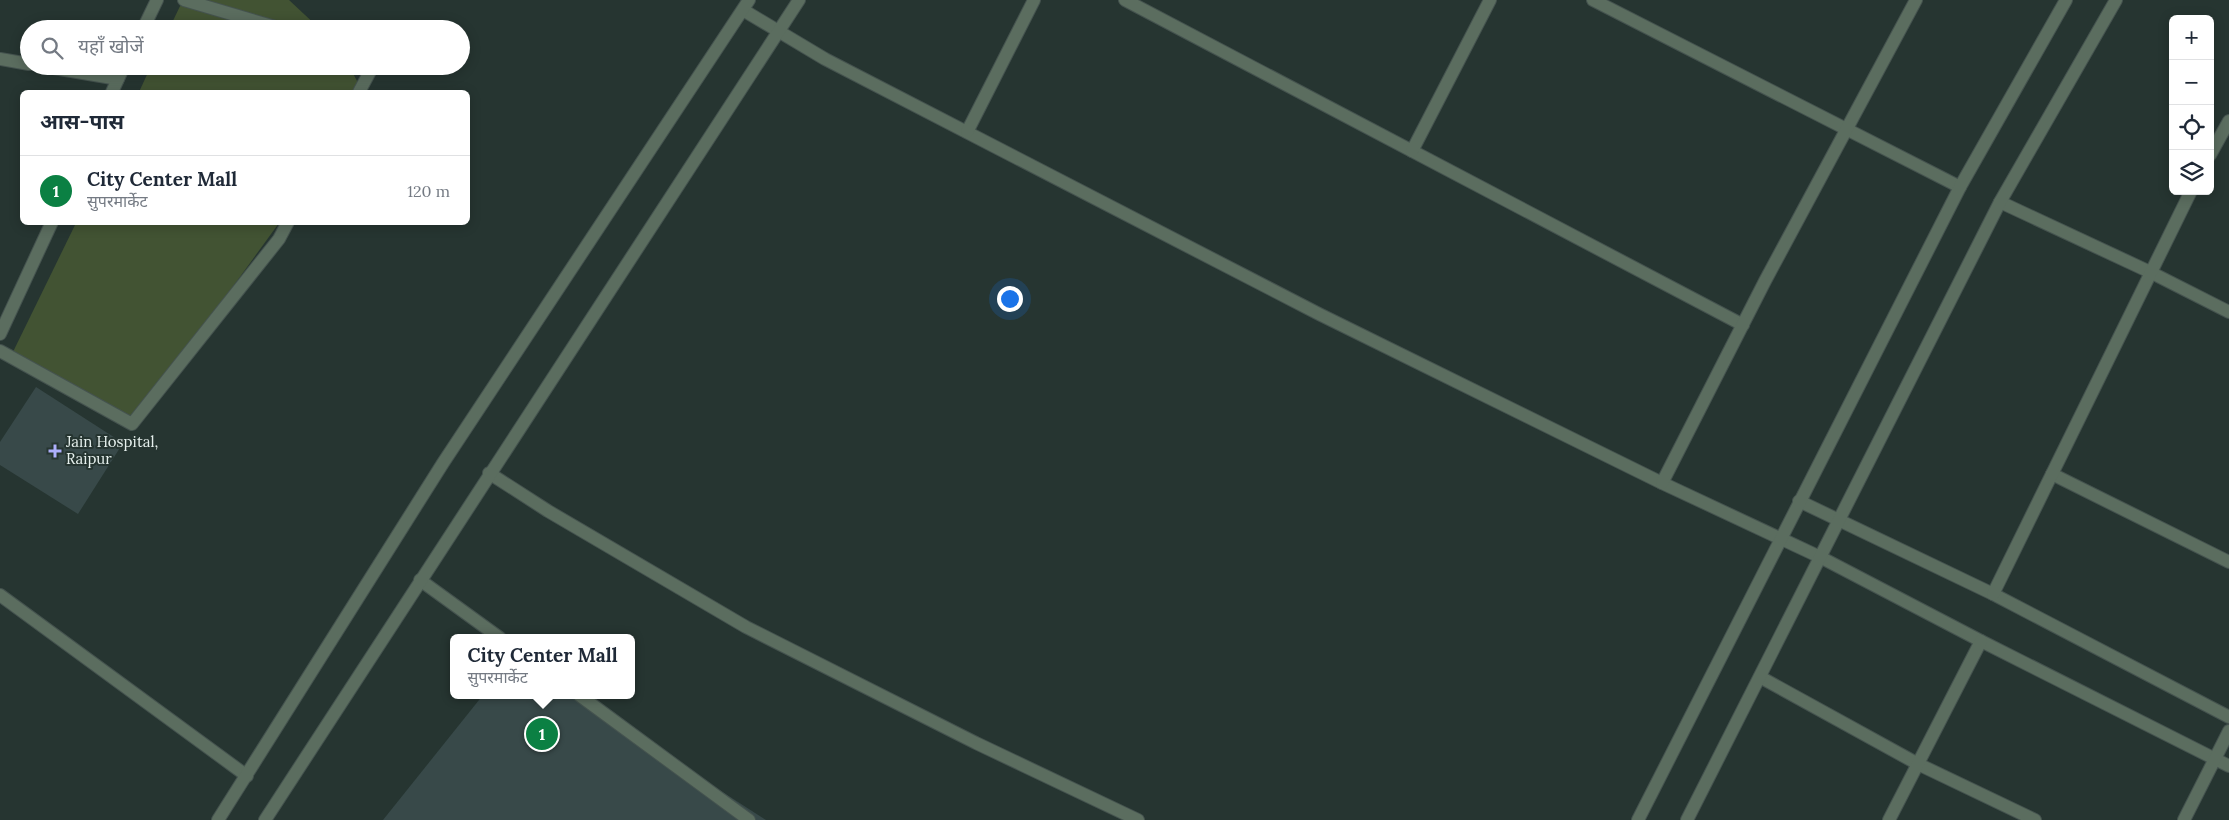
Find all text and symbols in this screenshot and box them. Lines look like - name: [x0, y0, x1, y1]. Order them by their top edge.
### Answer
- map controls: [2169, 15, 2214, 195]
- button: +: [2169, 15, 2214, 60]
- search box: [20, 20, 470, 75]
- icon: search: [38, 34, 66, 62]
- text: यहाँ खोजें: [78, 34, 144, 58]
- button: −: [2169, 60, 2214, 105]
- button: locate: [2169, 105, 2214, 150]
- text: आस-पास: [40, 108, 124, 135]
- button: layers: [2169, 150, 2214, 195]
- text: City Center Mall: [87, 167, 237, 191]
- text: 1: [53, 181, 59, 201]
- text: 120 m: [407, 181, 450, 201]
- text: सुपरमार्केट: [87, 191, 148, 211]
- your location: [997, 286, 1023, 312]
- place label: Jain Hospital, Raipur: [65, 432, 158, 468]
- marker: Jain Hospital, Raipur: [48, 444, 62, 458]
- popup: [450, 634, 635, 699]
- text: City Center Mall: [467, 643, 618, 667]
- text: सुपरमार्केट: [467, 667, 528, 687]
- pin: 1: [526, 715, 558, 753]

